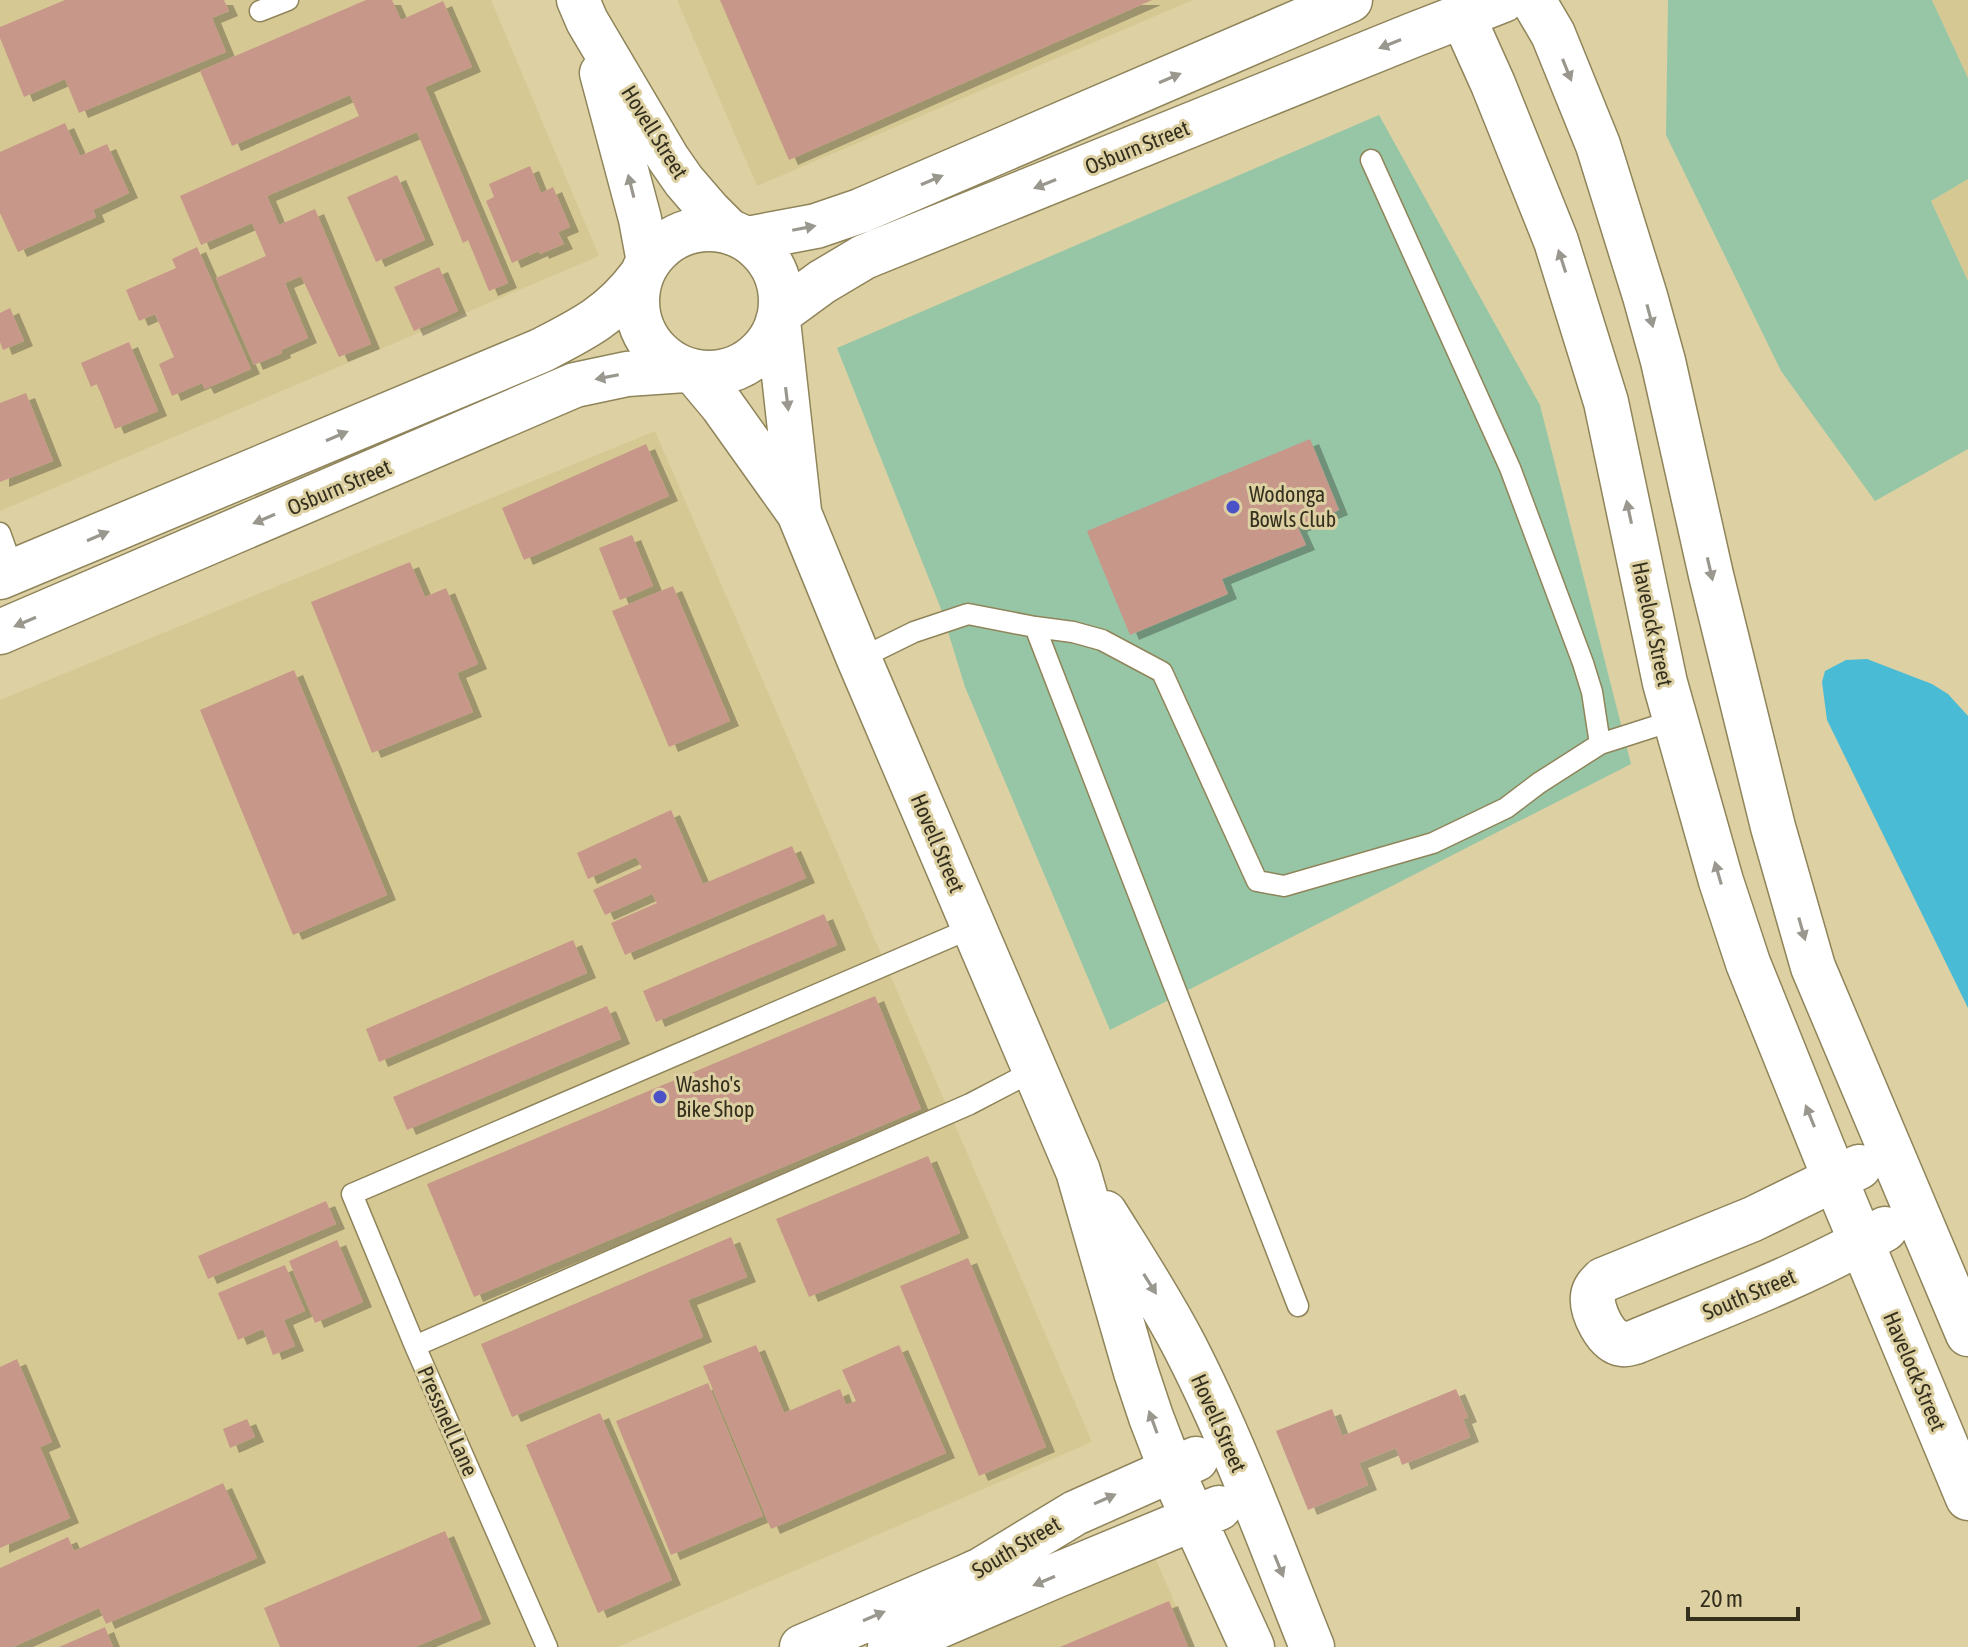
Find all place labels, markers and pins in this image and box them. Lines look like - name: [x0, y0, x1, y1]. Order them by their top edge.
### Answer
- place label: Wodonga Bowls Club: [1249, 481, 1336, 532]
- marker: Wodonga Bowls Club: [1224, 498, 1242, 516]
- place label: Washo's Bike Shop: [676, 1071, 754, 1122]
- marker: Washo's Bike Shop: [651, 1088, 669, 1106]

